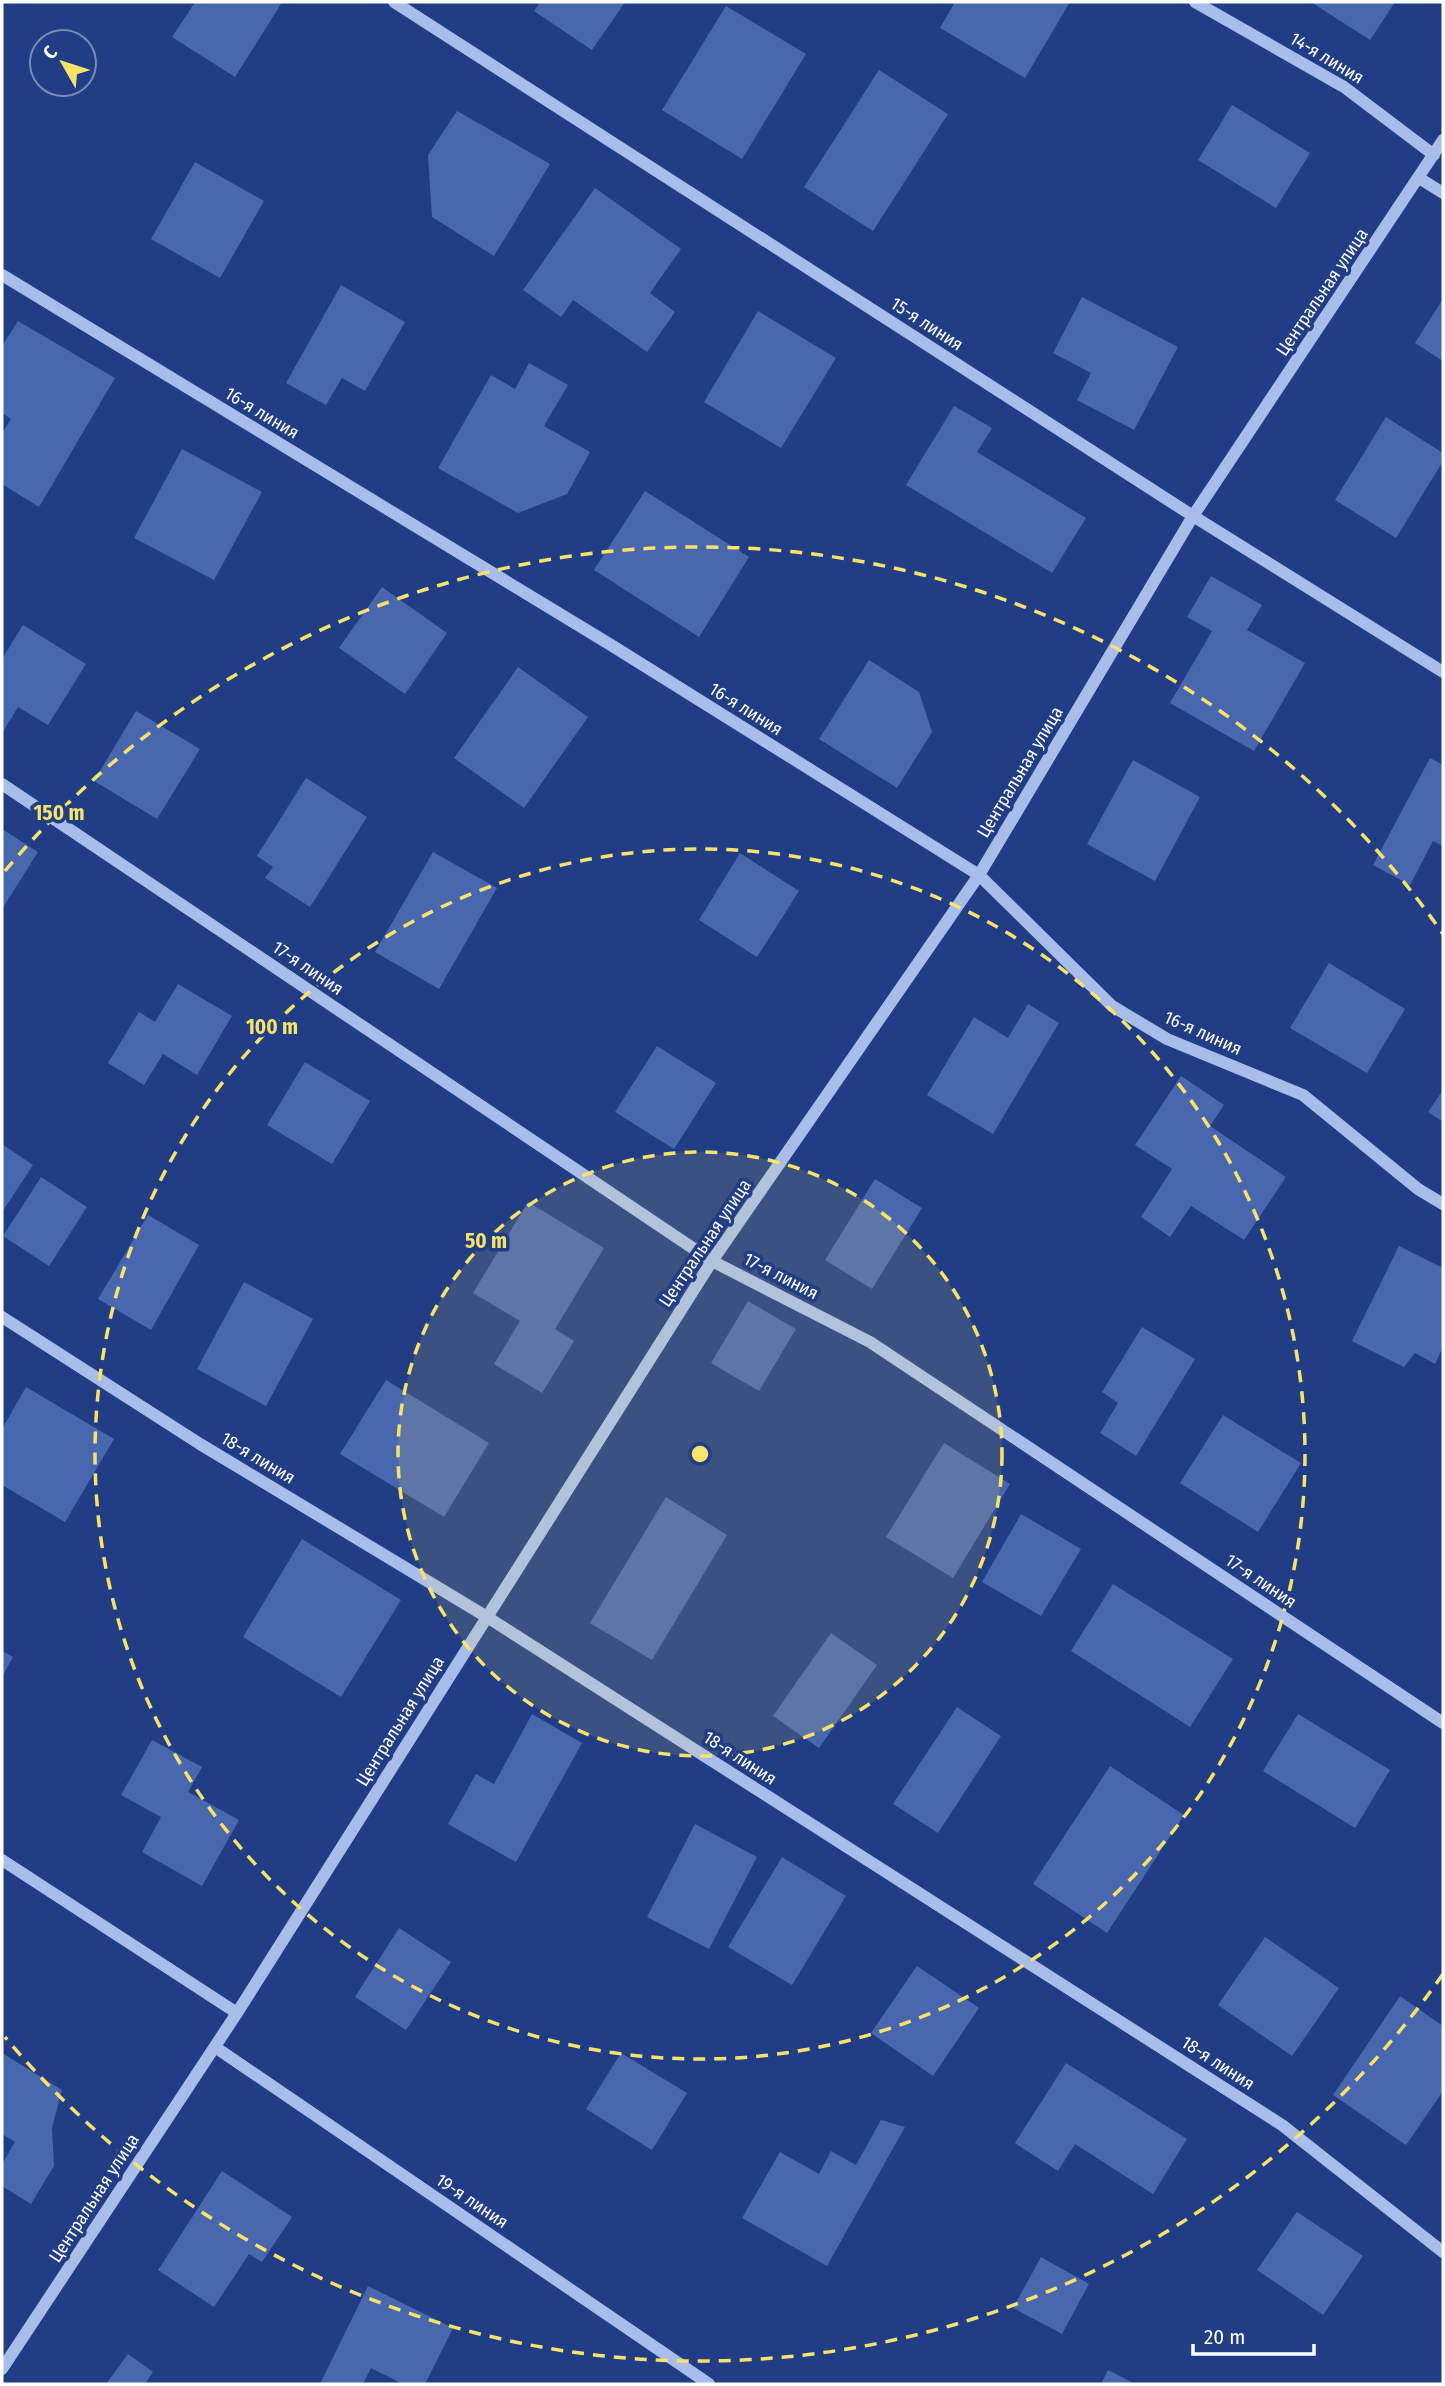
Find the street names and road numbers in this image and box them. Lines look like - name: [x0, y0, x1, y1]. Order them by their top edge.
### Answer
- street label: 14-я линия: [1286, 27, 1368, 89]
- street label: Центральная улица: [1271, 224, 1373, 360]
- street label: 15-я линия: [887, 292, 967, 356]
- street label: 16-я линия: [221, 382, 303, 444]
- street label: 16-я линия: [705, 678, 787, 740]
- street label: Центральная улица: [972, 702, 1068, 842]
- street label: 17-я линия: [268, 936, 348, 1000]
- street label: 16-я линия: [1161, 1006, 1245, 1060]
- street label: Центральная улица: [654, 1175, 756, 1311]
- street label: 17-я линия: [740, 1248, 822, 1304]
- street label: 18-я линия: [217, 1427, 299, 1489]
- street label: 17-я линия: [1221, 1549, 1301, 1613]
- street label: Центральная улица: [351, 1652, 449, 1790]
- street label: 18-я линия: [699, 1726, 781, 1790]
- street label: 18-я линия: [1177, 2031, 1259, 2095]
- street label: Центральная улица: [44, 2129, 144, 2267]
- street label: 19-я линия: [432, 2169, 512, 2233]

